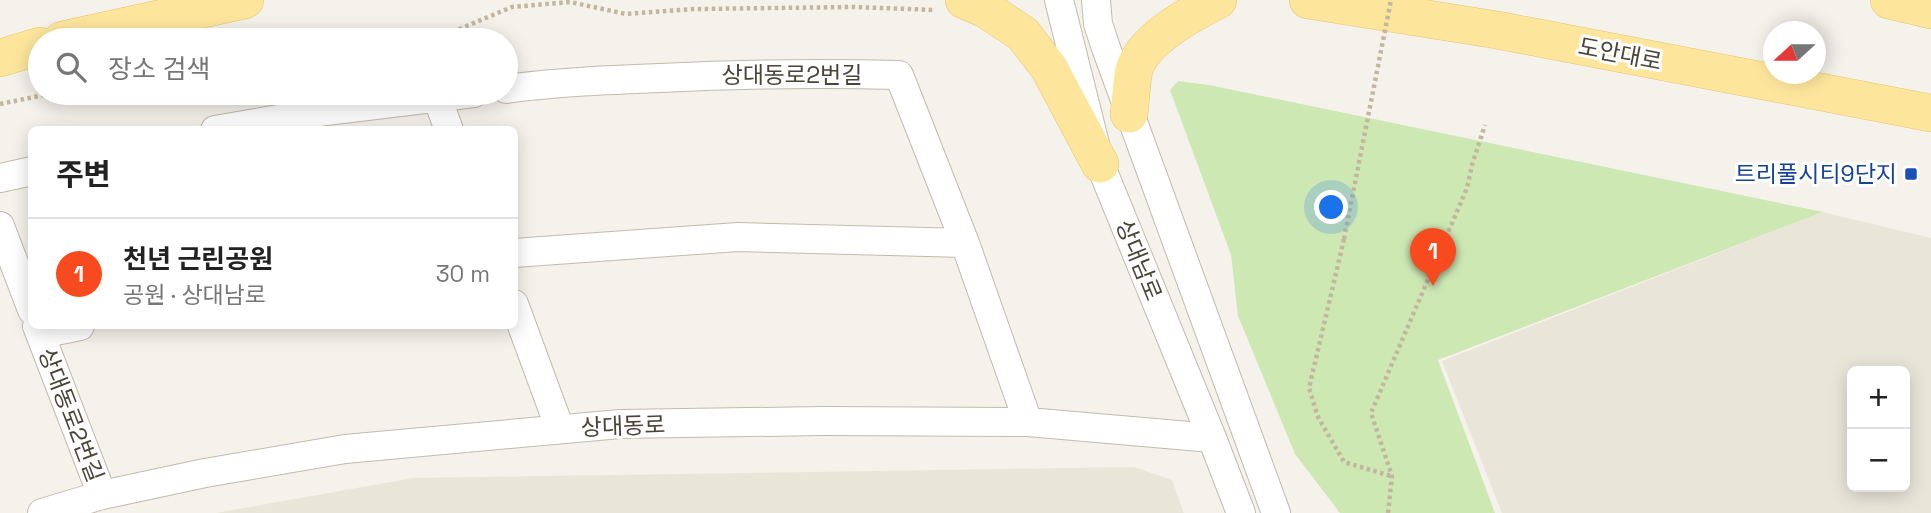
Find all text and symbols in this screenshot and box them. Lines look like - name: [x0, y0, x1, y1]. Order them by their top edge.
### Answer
- north arrow: [1763, 21, 1826, 84]
- search box: [28, 28, 518, 105]
- street label: 도안대로: [1576, 31, 1664, 77]
- icon: search: [52, 48, 90, 86]
- text: 장소 검색: [108, 52, 210, 86]
- street label: 상대동로2번길: [722, 60, 862, 90]
- text: 주변: [56, 155, 111, 194]
- place label: 트리풀시티9단지: [1735, 159, 1897, 189]
- marker: 트리풀시티9단지: [1903, 166, 1919, 182]
- your location: [1314, 190, 1348, 224]
- street label: 상대남로: [1109, 215, 1169, 305]
- pin: 1: [1410, 228, 1456, 286]
- text: 천년 근린공원: [123, 242, 273, 276]
- text: 1: [74, 259, 84, 289]
- text: 30 m: [436, 259, 490, 289]
- text: 공원 · 상대남로: [123, 280, 266, 310]
- street label: 상대동로2번길: [32, 344, 110, 486]
- map controls: [1847, 366, 1910, 492]
- button: +: [1847, 366, 1910, 429]
- street label: 상대동로: [580, 410, 666, 442]
- button: −: [1847, 429, 1910, 492]

